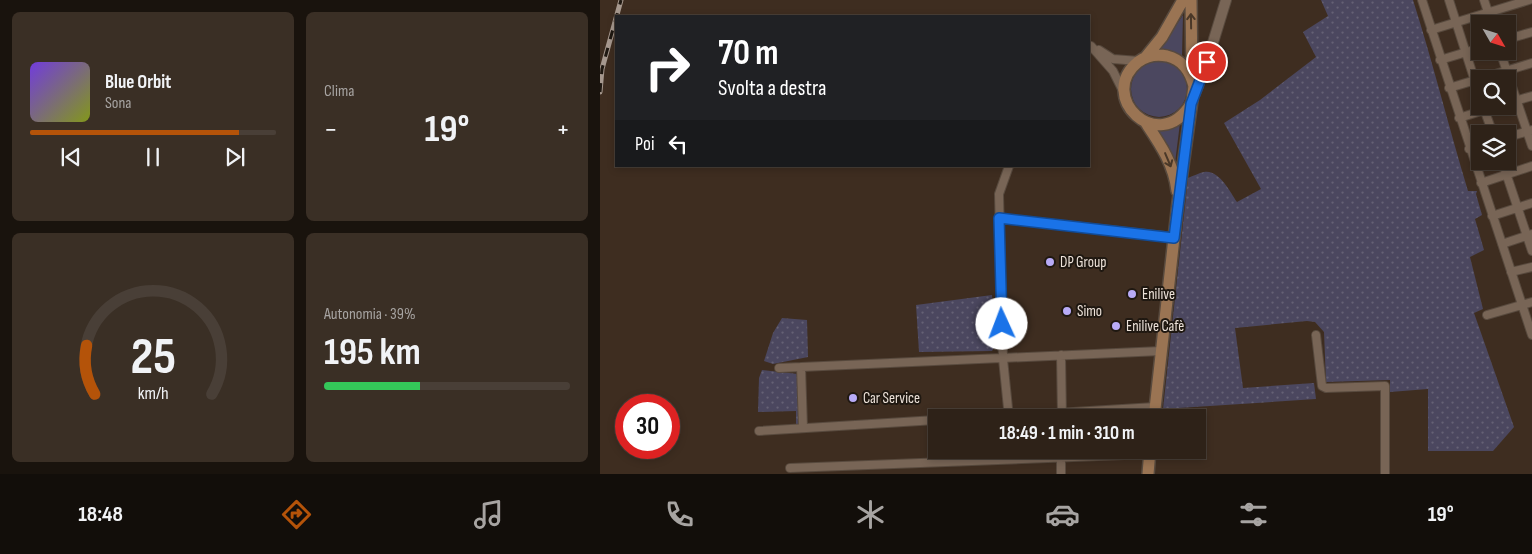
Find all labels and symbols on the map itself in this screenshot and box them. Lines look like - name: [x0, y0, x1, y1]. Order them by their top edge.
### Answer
- one-way arrow: [1186, 13, 1196, 29]
- north arrow: [1471, 15, 1516, 60]
- pin: [1186, 41, 1228, 83]
- one-way arrow: [1164, 152, 1174, 167]
- place label: DP Group: [1060, 253, 1106, 272]
- marker: DP Group: [1044, 256, 1056, 268]
- place label: Enilive: [1142, 285, 1175, 304]
- marker: Enilive: [1126, 288, 1138, 300]
- position arrow: [975, 297, 1027, 349]
- place label: Simo: [1077, 302, 1102, 321]
- marker: Simo: [1061, 305, 1073, 317]
- place label: Enilive Cafè: [1126, 317, 1184, 336]
- marker: Enilive Cafè: [1110, 320, 1122, 332]
- place label: Car Service: [863, 389, 920, 408]
- marker: Car Service: [847, 392, 859, 404]
- speed limit sign: 30: [615, 394, 680, 459]

